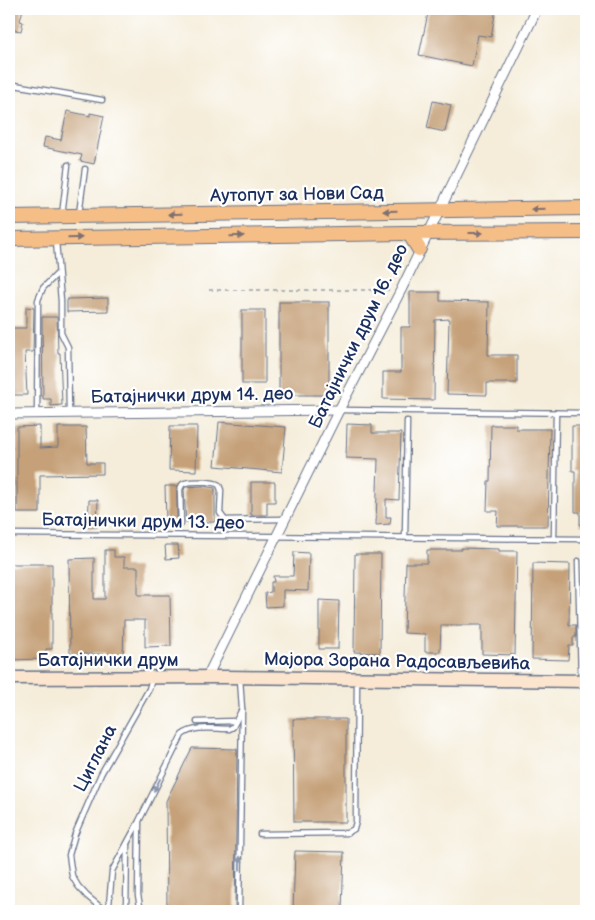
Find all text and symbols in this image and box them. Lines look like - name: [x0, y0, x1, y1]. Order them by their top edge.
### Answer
- street label: Аутопут за Нови Сад: [209, 182, 384, 207]
- one-way arrow: [529, 205, 545, 213]
- one-way arrow: [382, 208, 398, 216]
- one-way arrow: [167, 211, 183, 219]
- one-way arrow: [468, 228, 484, 236]
- one-way arrow: [230, 232, 246, 240]
- one-way arrow: [67, 234, 83, 242]
- street label: Батајнички друм 16. део: [305, 241, 412, 432]
- street label: Батајнички друм 14. део: [90, 383, 294, 408]
- street label: Батајнички друм 13. део: [41, 509, 245, 534]
- street label: Мајора Зорана Радосављевића: [264, 649, 531, 674]
- street label: Батајнички друм: [37, 650, 179, 671]
- street label: Циглана: [70, 721, 121, 795]
- one-way arrow: [153, 778, 161, 793]
- one-way arrow: [236, 854, 244, 870]

